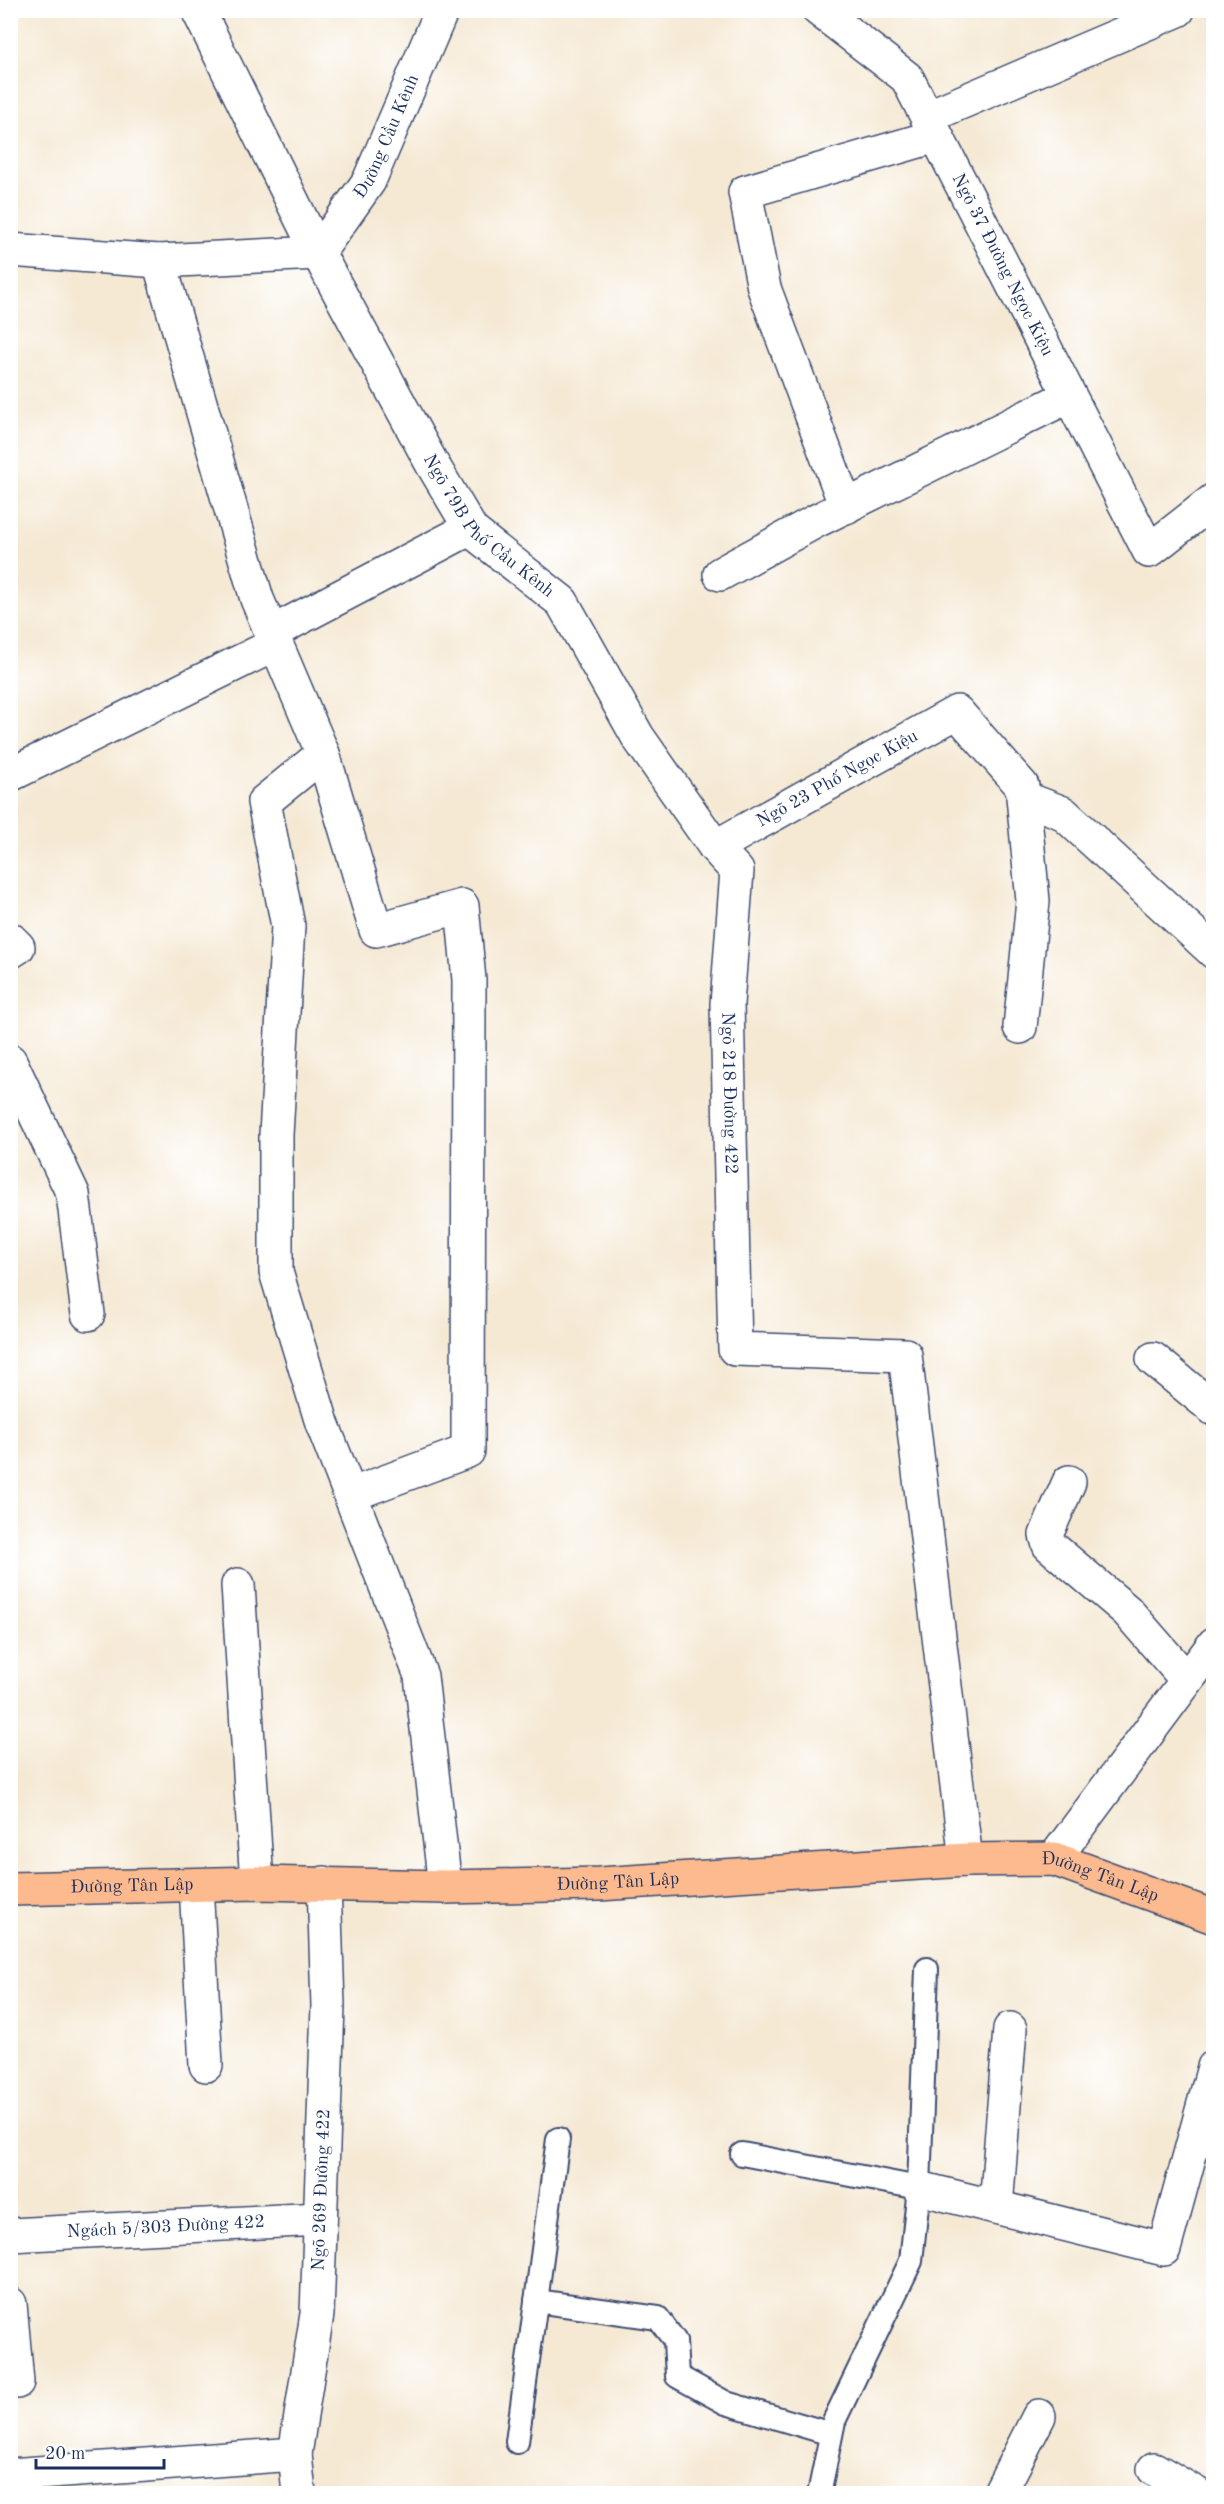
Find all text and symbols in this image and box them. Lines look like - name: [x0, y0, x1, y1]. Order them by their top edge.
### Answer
- street label: Đường Cầu Kênh: [351, 72, 422, 202]
- street label: Ngõ 37 Đường Ngọc Kiệu: [948, 171, 1057, 359]
- street label: Ngõ 79B Phố Cầu Kênh: [420, 451, 558, 601]
- street label: Ngõ 23 Phố Ngọc Kiệu: [754, 727, 921, 831]
- street label: Ngõ 218 Đường 422: [718, 1012, 740, 1175]
- street label: Đường Tân Lập: [1041, 1850, 1161, 1905]
- street label: Đường Tân Lập: [556, 1870, 680, 1894]
- street label: Đường Tân Lập: [70, 1876, 194, 1897]
- street label: Ngõ 269 Đường 422: [310, 2109, 333, 2271]
- street label: Ngách 5/303 Đường 422: [66, 2213, 265, 2241]
- scale bar: [36, 2432, 164, 2470]
- text: 20 m: [45, 2445, 85, 2463]

